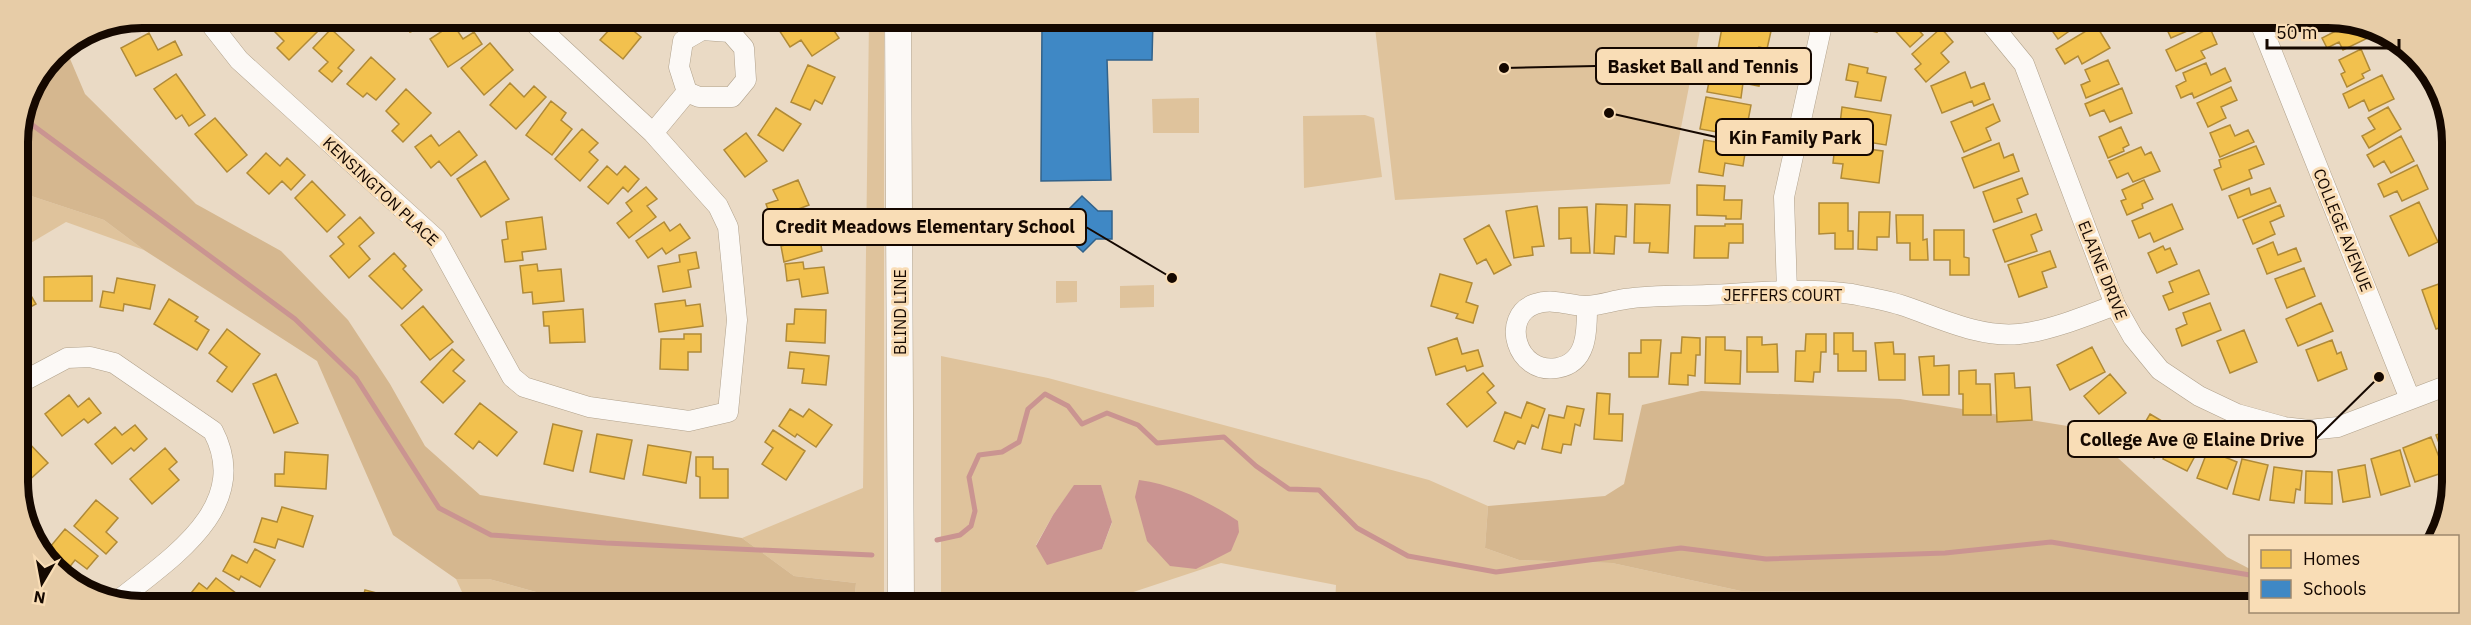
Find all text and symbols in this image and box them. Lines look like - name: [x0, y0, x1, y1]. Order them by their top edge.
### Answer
- scale bar: [2267, 12, 2399, 50]
- text: 50 m: [2276, 21, 2318, 44]
- callout: Basket Ball and Tennis: [1596, 48, 1811, 84]
- text: Basket Ball and Tennis: [1607, 55, 1799, 78]
- callout: Kin Family Park: [1716, 119, 1873, 155]
- text: Kin Family Park: [1729, 126, 1862, 149]
- street label: KENSINGTON PLACE: [319, 132, 443, 250]
- street label: COLLEGE AVENUE: [2309, 166, 2377, 294]
- callout: Credit Meadows Elementary School: [763, 209, 1086, 245]
- text: Credit Meadows Elementary School: [775, 215, 1075, 238]
- street label: ELAINE DRIVE: [2074, 217, 2132, 323]
- street label: BLIND LINE: [890, 269, 910, 355]
- street label: JEFFERS COURT: [1724, 285, 1842, 305]
- callout: College Ave @ Elaine Drive: [2068, 421, 2316, 457]
- text: College Ave @ Elaine Drive: [2080, 428, 2304, 451]
- legend: [2249, 535, 2459, 613]
- text: Homes: [2303, 547, 2360, 570]
- north arrow: [12, 553, 72, 613]
- text: Schools: [2303, 577, 2367, 600]
- text: N: [32, 587, 47, 609]

